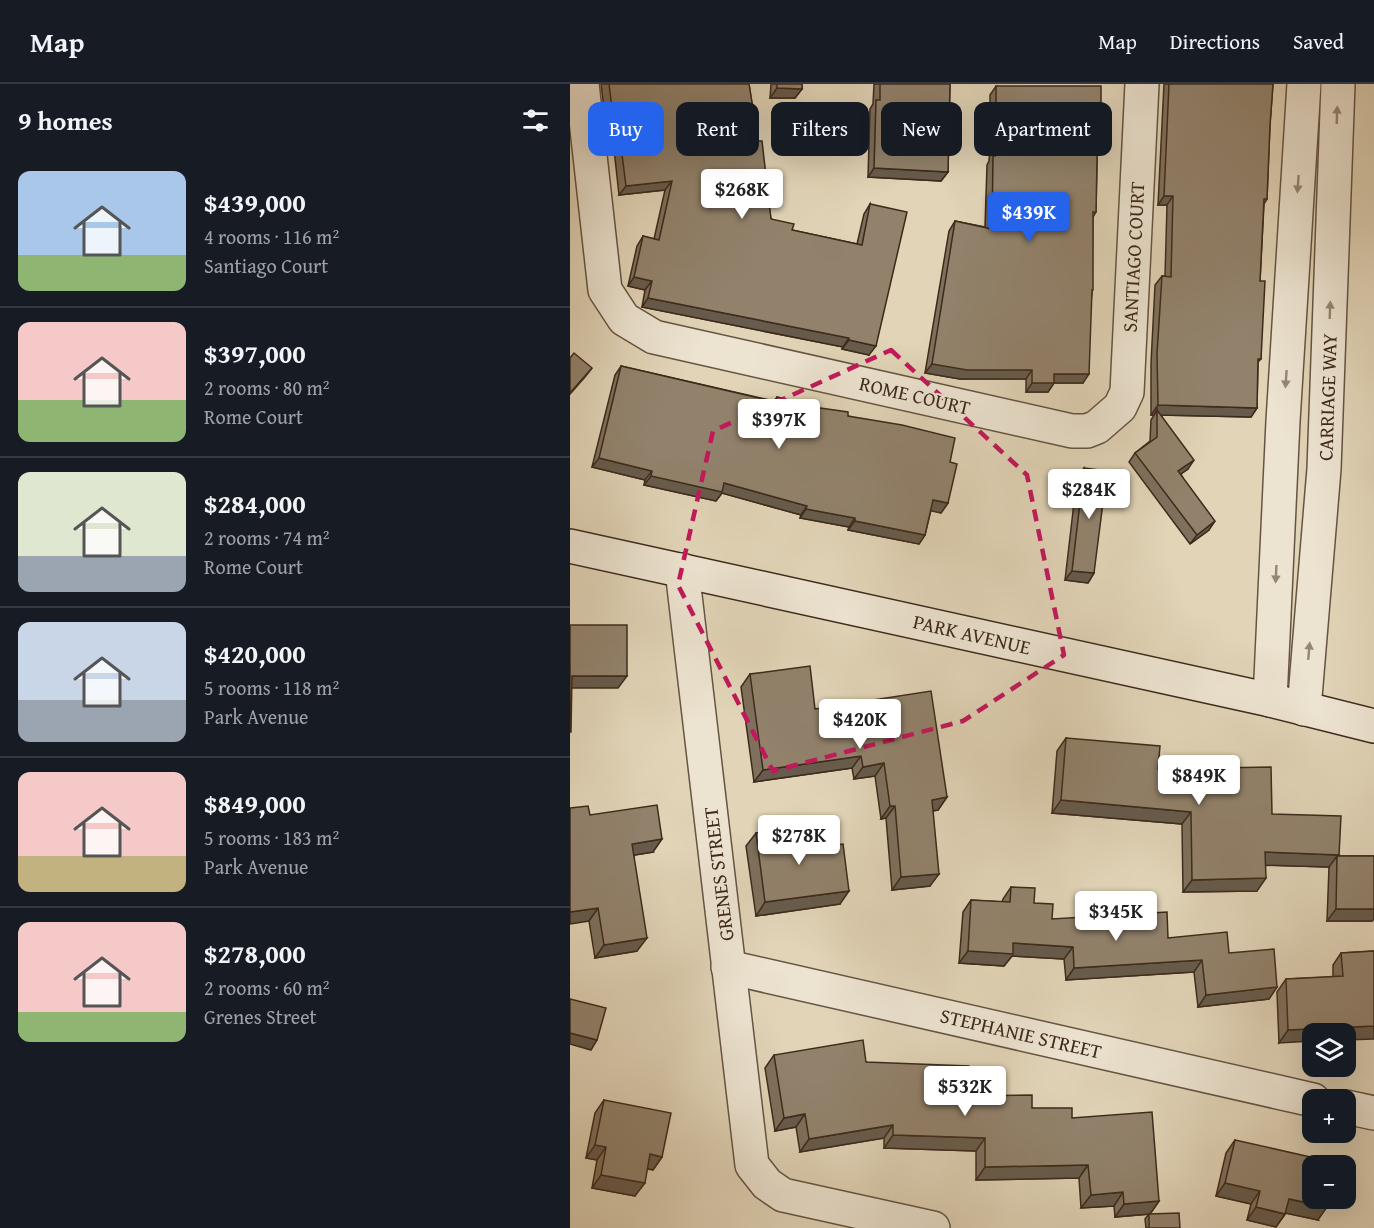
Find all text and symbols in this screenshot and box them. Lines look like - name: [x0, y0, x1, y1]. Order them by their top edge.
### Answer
- text: Map: [30, 21, 84, 62]
- text: Map: [1098, 26, 1137, 57]
- text: Directions: [1170, 26, 1260, 57]
- text: Saved: [1293, 26, 1344, 57]
- text: 9 homes: [18, 101, 113, 140]
- chip: Buy: [588, 102, 664, 156]
- chip: Rent: [676, 102, 759, 156]
- chip: Filters: [771, 102, 869, 156]
- chip: New: [881, 102, 962, 156]
- chip: Apartment: [974, 102, 1112, 156]
- icon: filters: [519, 104, 552, 137]
- one-way arrow: [1333, 105, 1342, 124]
- pin: $268K: [700, 169, 784, 220]
- text: $268K: [715, 174, 769, 203]
- one-way arrow: [1293, 175, 1303, 194]
- street label: SANTIAGO COURT: [1115, 181, 1151, 333]
- text: $439,000: [204, 183, 306, 222]
- pin: $439K: [987, 192, 1071, 243]
- icon: home: [66, 195, 138, 267]
- text: $439K: [1002, 197, 1056, 226]
- text: 4 rooms · 116 m²: [204, 222, 339, 251]
- text: Santiago Court: [204, 251, 328, 280]
- one-way arrow: [1326, 300, 1335, 319]
- street label: CARRIAGE WAY: [1310, 333, 1344, 461]
- text: $397,000: [204, 334, 306, 373]
- icon: home: [66, 346, 138, 418]
- street label: ROME COURT: [857, 368, 973, 422]
- one-way arrow: [1281, 369, 1290, 388]
- text: 2 rooms · 80 m²: [204, 373, 330, 402]
- pin: $397K: [737, 399, 821, 450]
- text: Rome Court: [204, 402, 303, 431]
- text: $397K: [752, 404, 806, 433]
- pin: $284K: [1047, 469, 1131, 520]
- text: $284K: [1062, 474, 1116, 503]
- text: $284,000: [204, 484, 306, 523]
- icon: home: [66, 496, 138, 568]
- text: 2 rooms · 74 m²: [204, 523, 330, 552]
- text: Rome Court: [204, 552, 303, 581]
- one-way arrow: [1272, 564, 1281, 583]
- street label: PARK AVENUE: [910, 606, 1034, 662]
- text: $420,000: [204, 634, 306, 673]
- one-way arrow: [1304, 641, 1314, 660]
- icon: home: [66, 646, 138, 718]
- text: 5 rooms · 118 m²: [204, 673, 339, 702]
- pin: $420K: [818, 699, 902, 750]
- text: Park Avenue: [204, 702, 308, 731]
- text: $420K: [833, 704, 887, 733]
- pin: $849K: [1157, 755, 1241, 806]
- text: $849K: [1172, 760, 1226, 789]
- text: $849,000: [204, 784, 306, 823]
- icon: home: [66, 796, 138, 868]
- street label: GRENES STREET: [695, 805, 741, 943]
- pin: $278K: [757, 815, 841, 866]
- text: $278K: [772, 820, 826, 849]
- text: 5 rooms · 183 m²: [204, 823, 339, 852]
- text: Park Avenue: [204, 852, 308, 881]
- pin: $345K: [1074, 891, 1158, 942]
- text: $345K: [1089, 896, 1143, 925]
- text: $278,000: [204, 934, 306, 973]
- icon: home: [66, 946, 138, 1018]
- text: 2 rooms · 60 m²: [204, 973, 330, 1002]
- street label: STEPHANIE STREET: [937, 1000, 1105, 1066]
- text: Grenes Street: [204, 1002, 317, 1031]
- map controls: [1302, 1023, 1356, 1209]
- button: layers: [1302, 1023, 1356, 1077]
- pin: $532K: [923, 1066, 1007, 1117]
- text: $532K: [938, 1071, 992, 1100]
- button: +: [1302, 1089, 1356, 1143]
- button: −: [1302, 1155, 1356, 1209]

